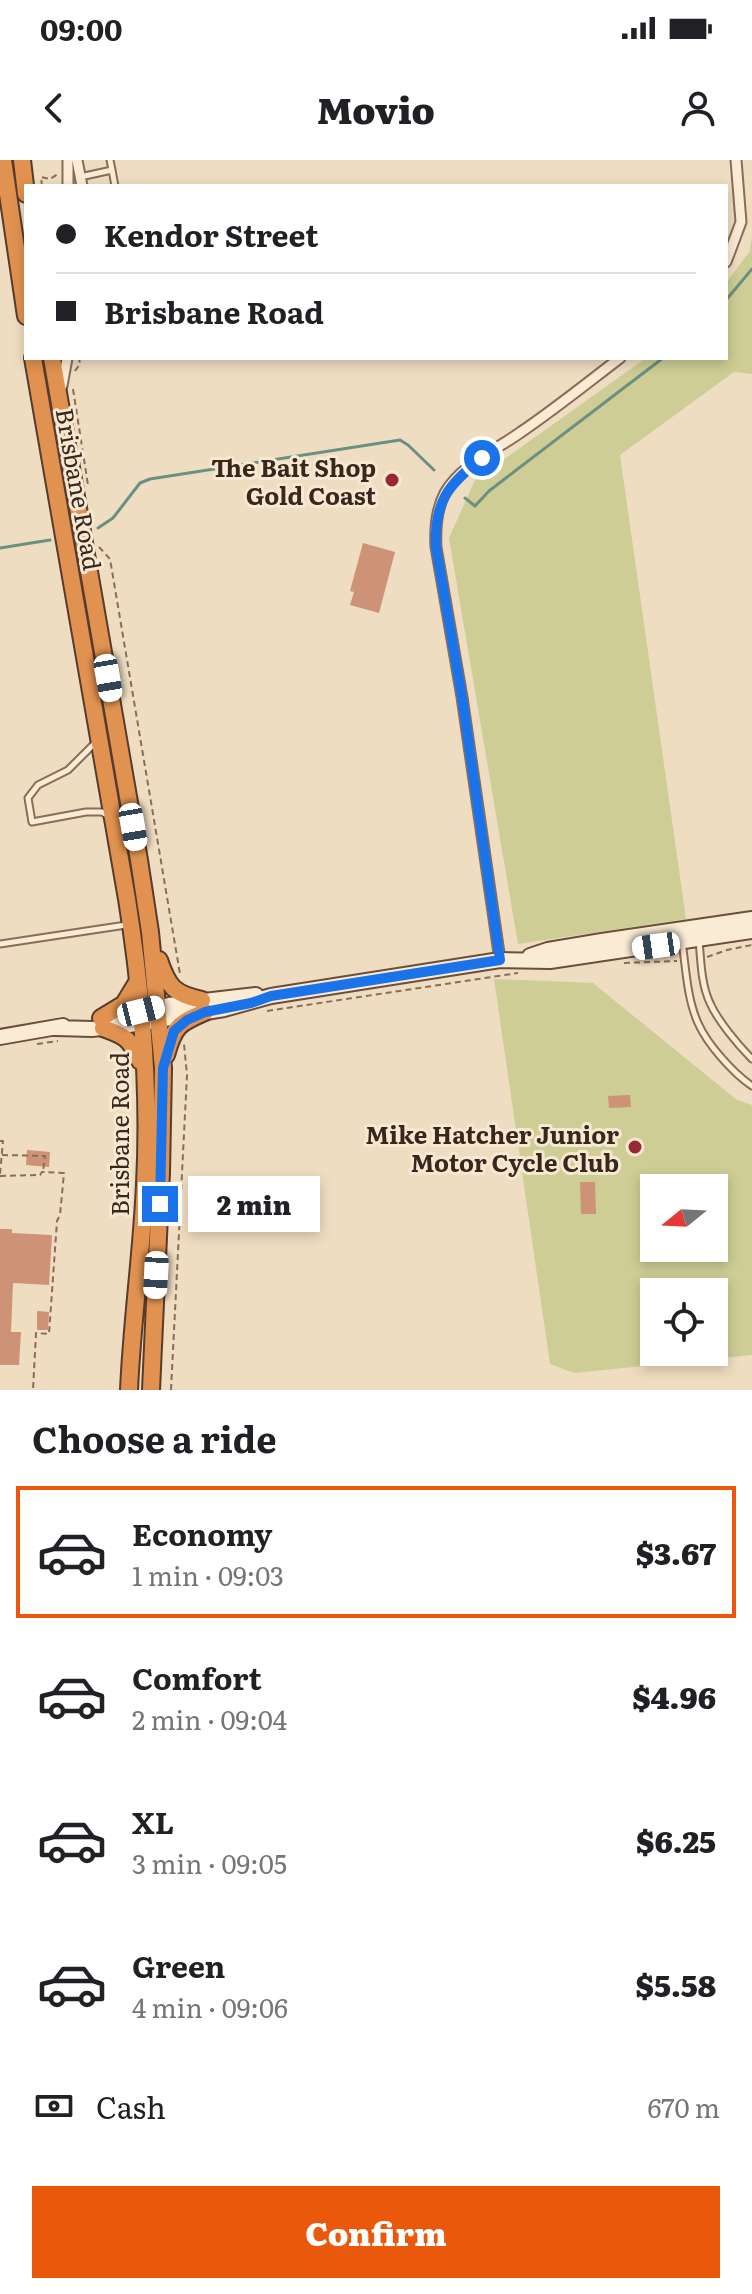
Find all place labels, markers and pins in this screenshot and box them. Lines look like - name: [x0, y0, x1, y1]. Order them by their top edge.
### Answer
- place label: The Bait Shop Gold Coast: [211, 449, 376, 512]
- marker: The Bait Shop Gold Coast: [383, 471, 401, 489]
- place label: Mike Hatcher Junior Motor Cycle Club: [366, 1116, 619, 1179]
- marker: Mike Hatcher Junior Motor Cycle Club: [626, 1138, 644, 1156]

